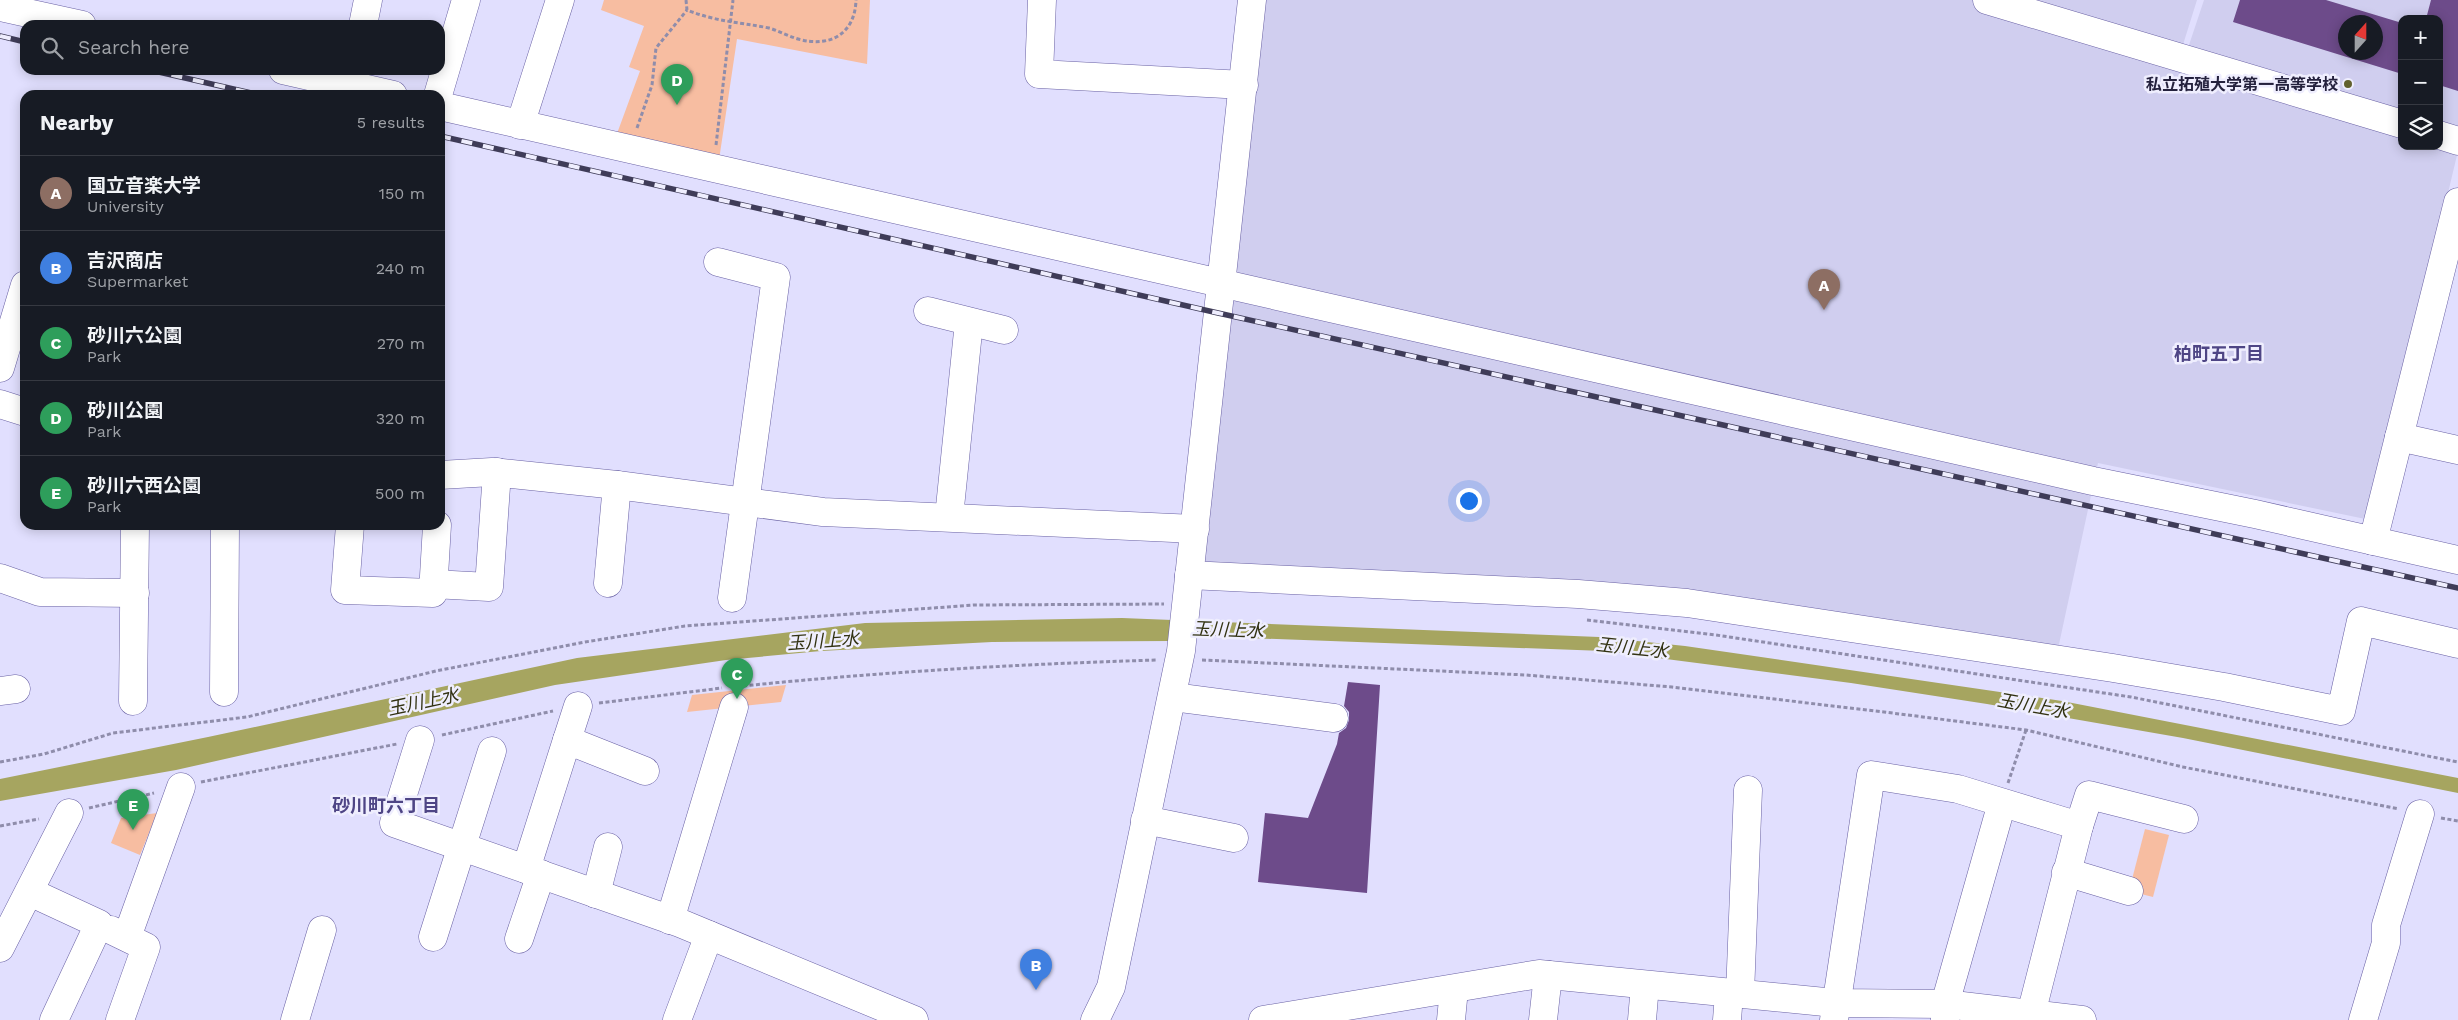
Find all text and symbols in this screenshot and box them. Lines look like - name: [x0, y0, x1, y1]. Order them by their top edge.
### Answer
- north arrow: [2338, 15, 2383, 60]
- map controls: [2398, 15, 2443, 150]
- button: +: [2398, 15, 2443, 60]
- search box: [20, 20, 445, 75]
- icon: search: [38, 34, 66, 62]
- text: Search here: [78, 36, 189, 59]
- button: −: [2398, 60, 2443, 105]
- pin: D: [661, 64, 693, 105]
- place label: 私立拓殖大学第一高等学校: [2146, 75, 2338, 94]
- marker: 私立拓殖大学第一高等学校: [2342, 78, 2354, 90]
- button: layers: [2398, 105, 2443, 150]
- text: Nearby: [40, 110, 113, 135]
- text: 5 results: [357, 113, 425, 132]
- text: 国立音楽大学: [87, 174, 201, 197]
- text: A: [51, 184, 61, 203]
- text: 150 m: [379, 184, 425, 203]
- text: University: [87, 197, 164, 216]
- text: 吉沢商店: [87, 249, 163, 272]
- text: B: [51, 259, 61, 278]
- text: 240 m: [376, 259, 425, 278]
- pin: A: [1808, 269, 1840, 310]
- text: Supermarket: [87, 272, 188, 291]
- text: 砂川六公園: [87, 324, 182, 347]
- text: C: [51, 334, 61, 353]
- text: 270 m: [377, 334, 425, 353]
- district label: 柏町五丁目: [2174, 343, 2264, 364]
- text: Park: [87, 347, 121, 366]
- text: 砂川公園: [87, 399, 163, 422]
- text: D: [50, 409, 62, 428]
- text: 320 m: [376, 409, 425, 428]
- text: Park: [87, 422, 121, 441]
- text: 砂川六西公園: [87, 474, 201, 497]
- text: E: [51, 484, 61, 503]
- text: 500 m: [375, 484, 425, 503]
- your location: [1456, 488, 1482, 514]
- text: Park: [87, 497, 121, 516]
- water label: 玉川上水: [1192, 618, 1266, 641]
- water label: 玉川上水: [786, 627, 862, 653]
- water label: 玉川上水: [1595, 633, 1671, 662]
- pin: C: [721, 658, 753, 699]
- water label: 玉川上水: [385, 683, 462, 719]
- water label: 玉川上水: [1996, 689, 2072, 722]
- pin: E: [117, 789, 149, 830]
- district label: 砂川町六丁目: [332, 795, 440, 816]
- pin: B: [1020, 949, 1052, 990]

